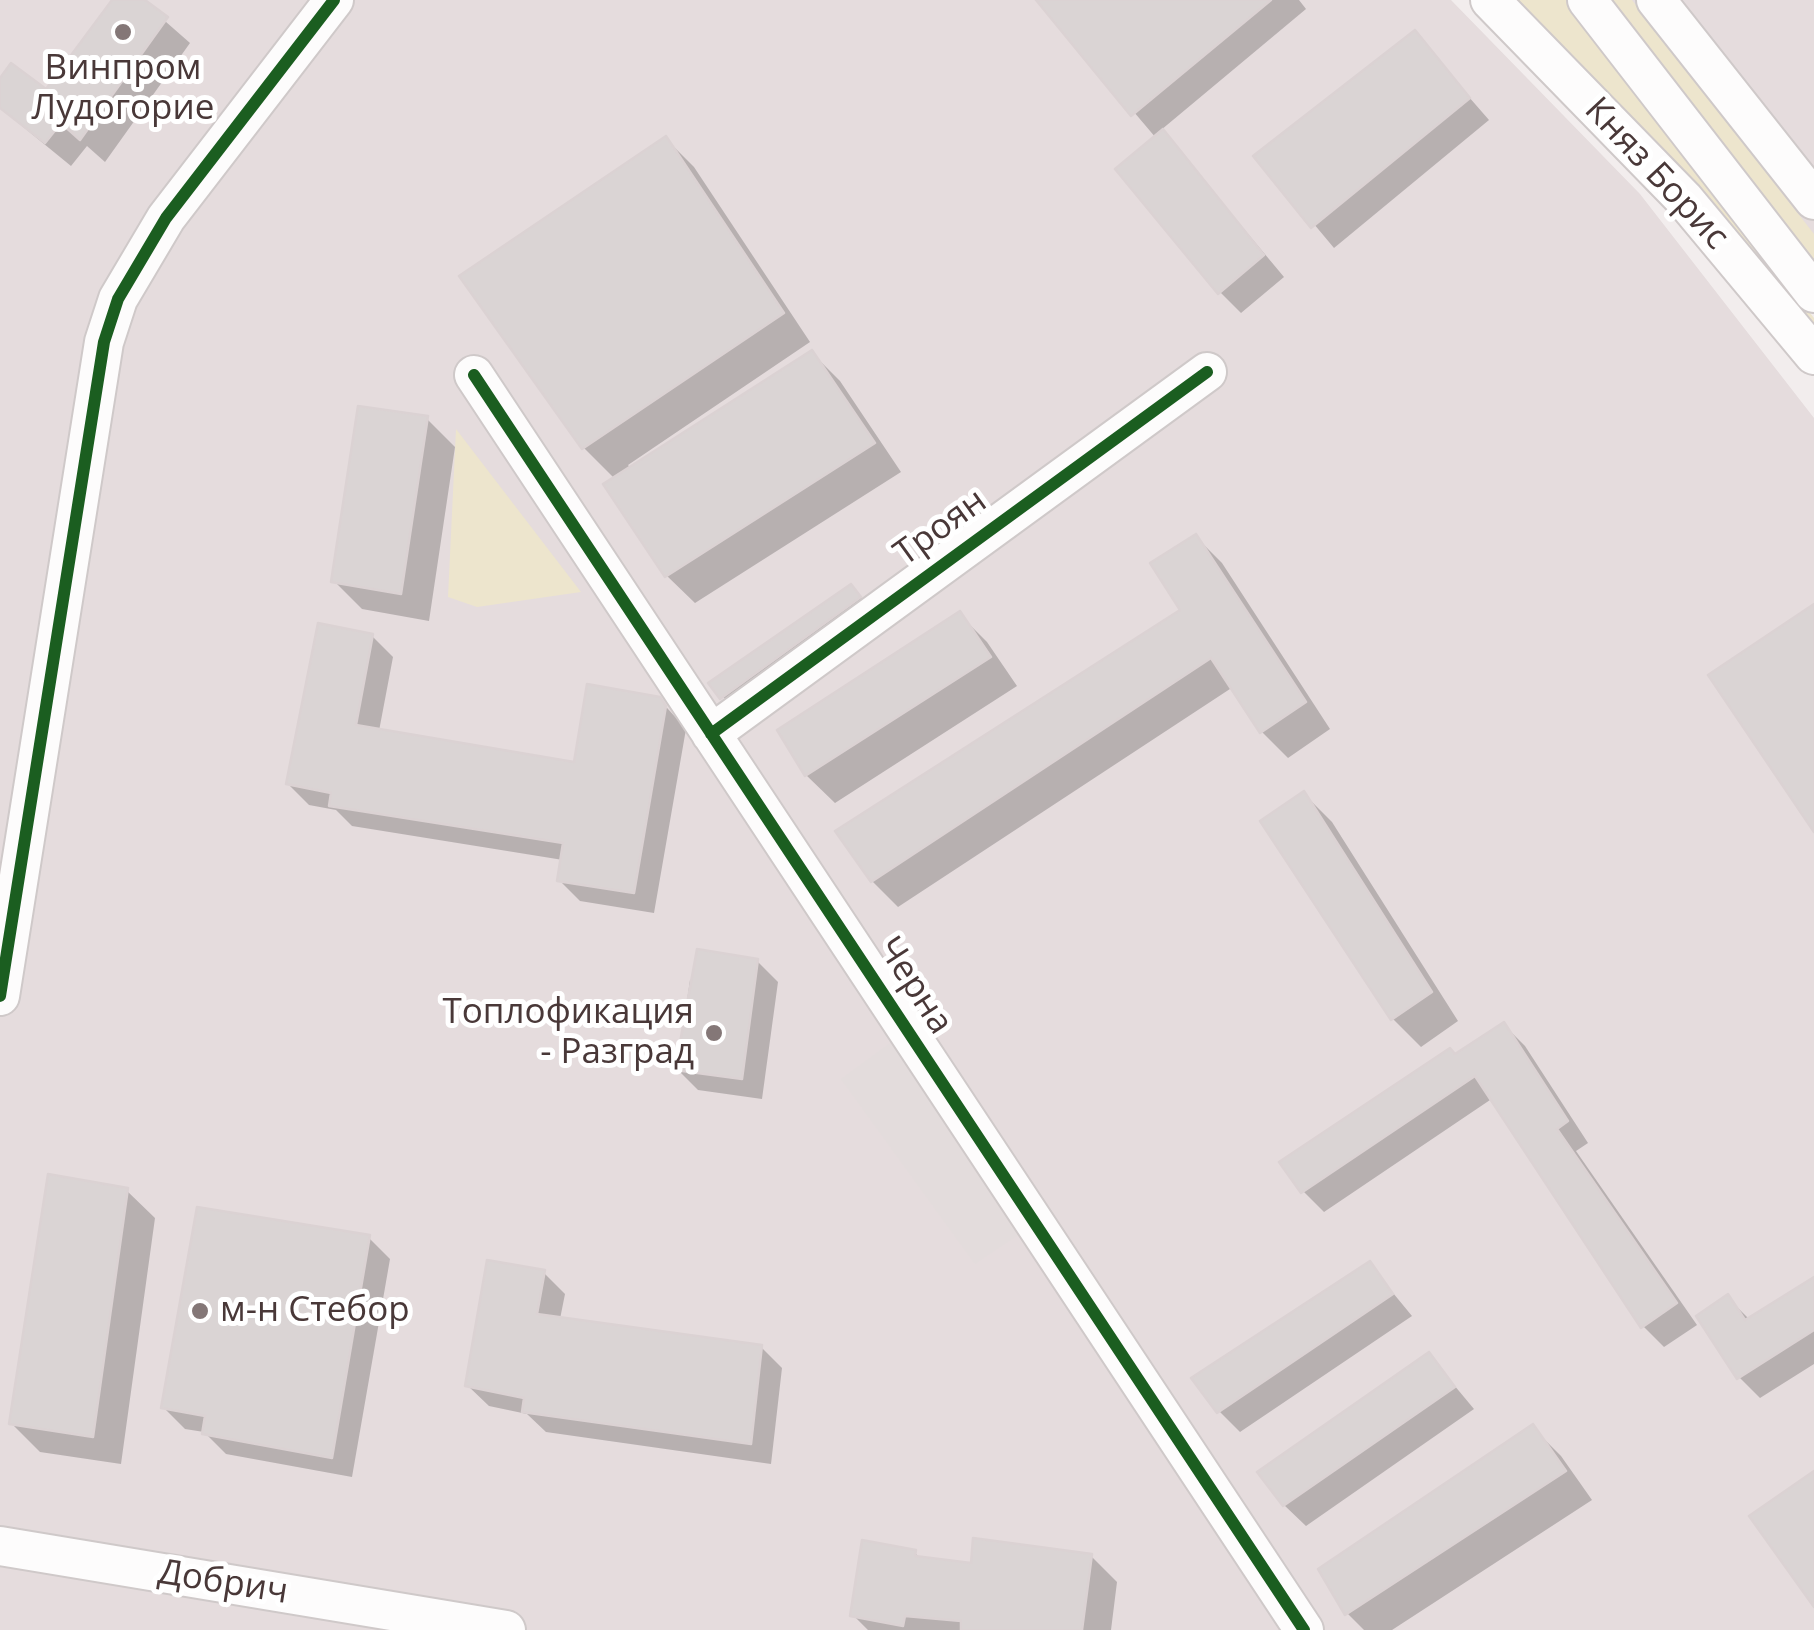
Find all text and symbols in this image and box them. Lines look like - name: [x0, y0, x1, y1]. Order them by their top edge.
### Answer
- marker: Винпром Лудогорие: [112, 21, 134, 43]
- place label: Винпром Лудогорие: [32, 48, 214, 130]
- street label: Княз Борис: [1575, 90, 1737, 258]
- street label: Троян: [887, 481, 995, 575]
- street label: Черна: [867, 930, 961, 1042]
- place label: Топлофикация - Разград: [443, 992, 694, 1074]
- marker: Топлофикация - Разград: [703, 1022, 725, 1044]
- place label: м-н Стебор: [220, 1290, 410, 1332]
- marker: м-н Стебор: [189, 1300, 211, 1322]
- street label: Добрич: [155, 1552, 291, 1614]

